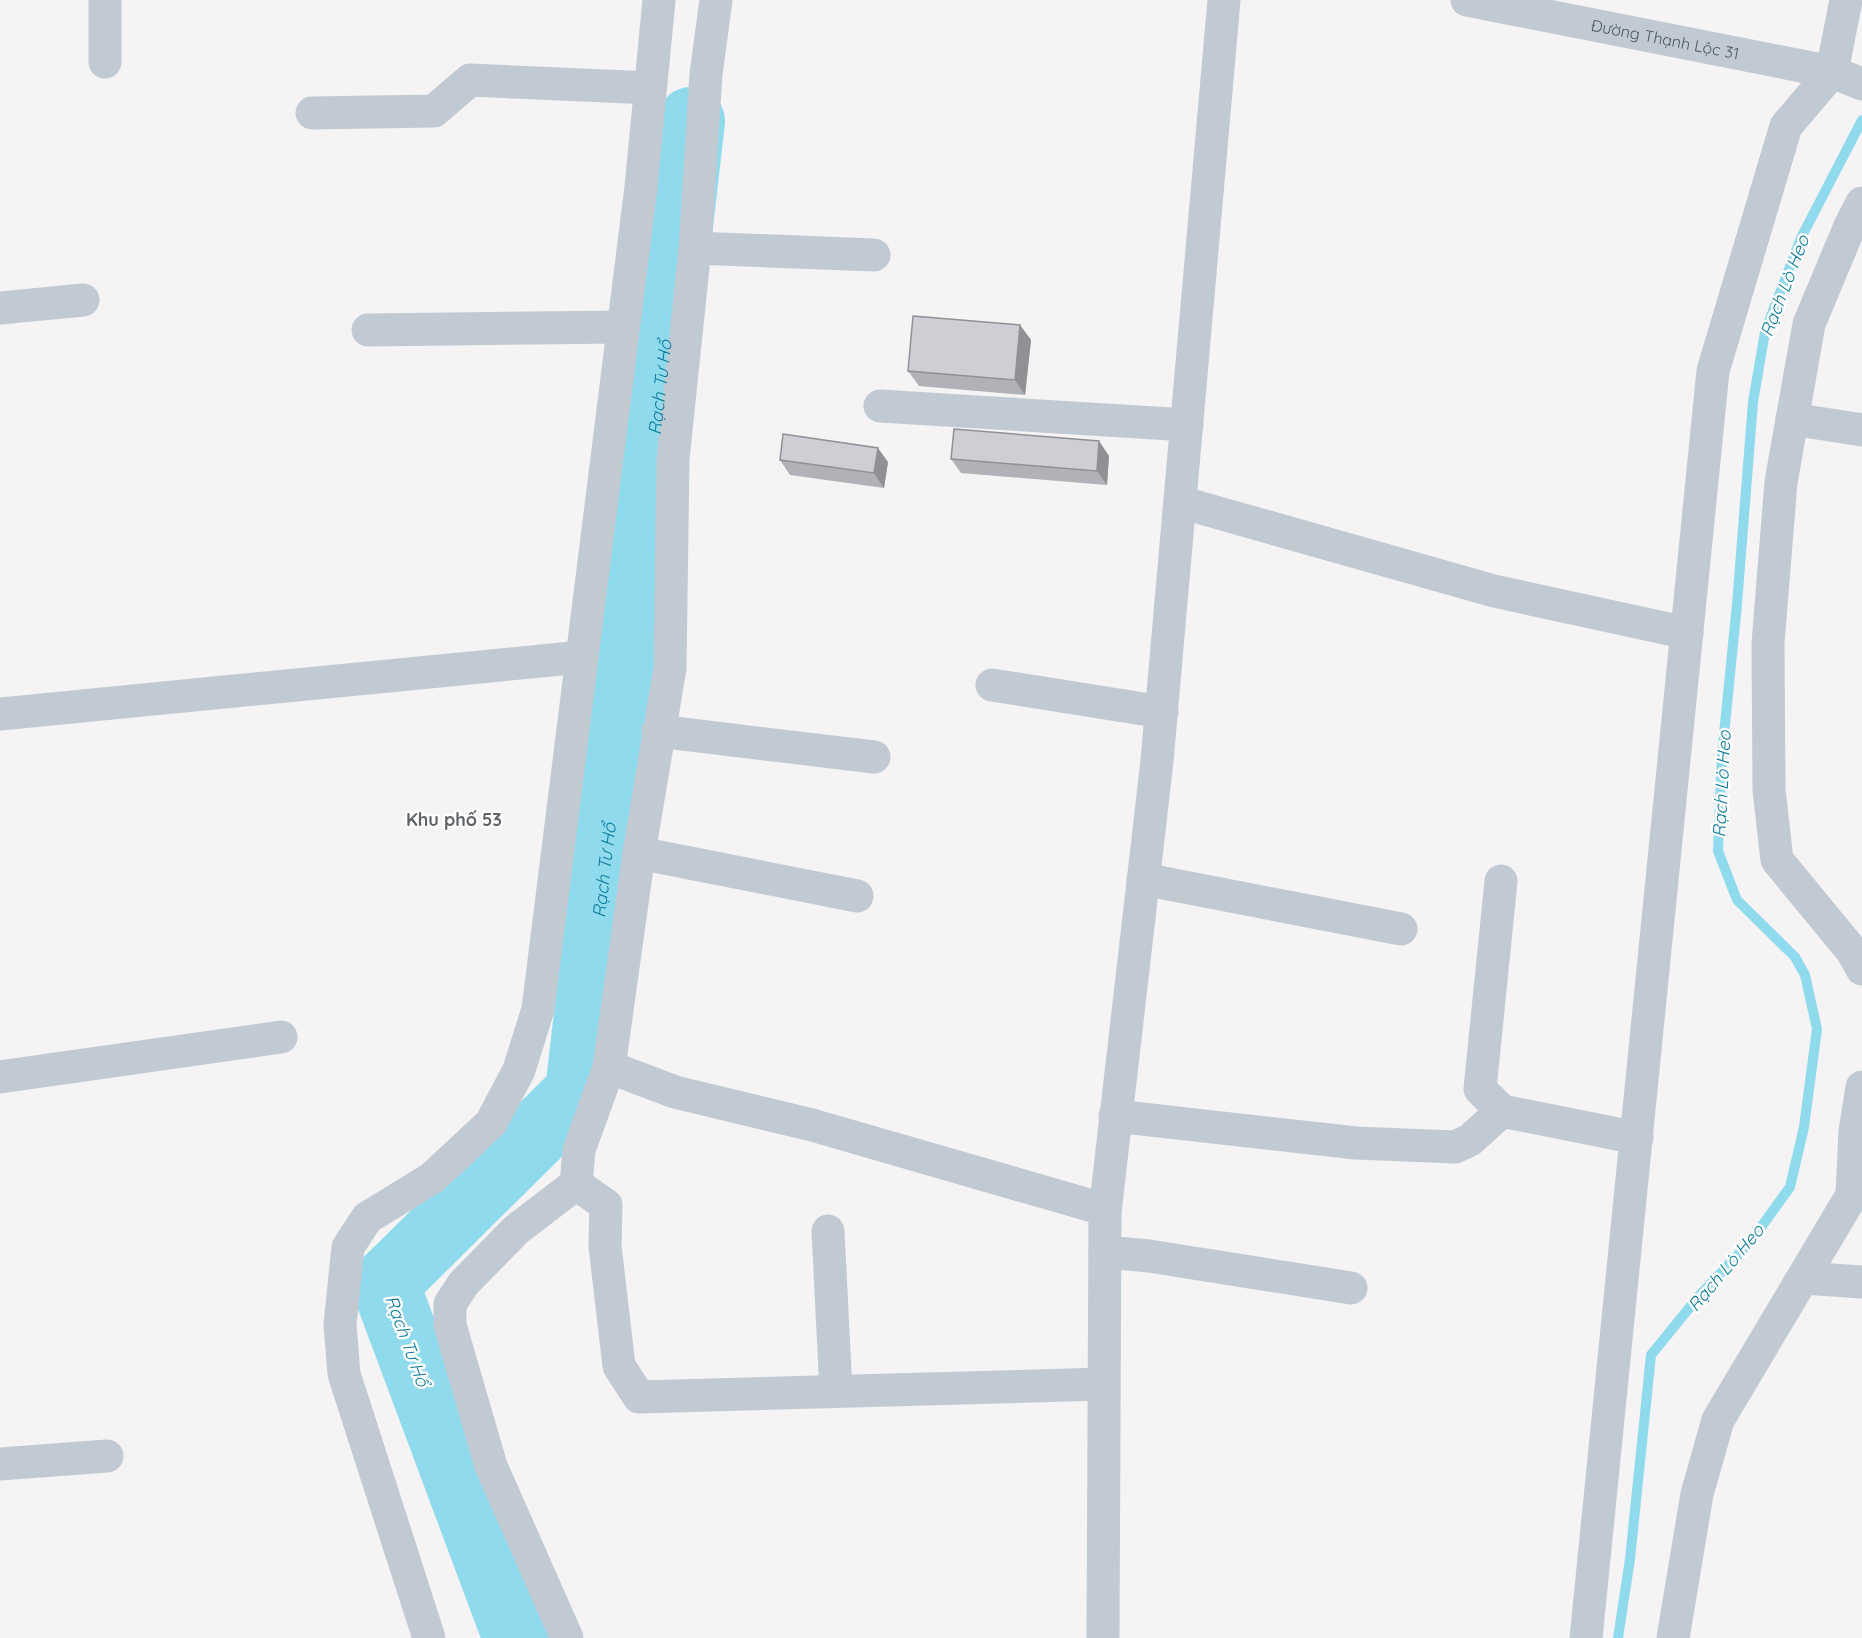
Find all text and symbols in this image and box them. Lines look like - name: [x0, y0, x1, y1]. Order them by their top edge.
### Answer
- street label: Đường Thạnh Lộc 31: [1590, 15, 1741, 63]
- water label: Rạch Lò Heo: [1755, 231, 1815, 340]
- water label: Rạch Tư Hổ: [643, 337, 677, 436]
- water label: Rạch Lò Heo: [1707, 729, 1736, 838]
- district label: Khu phố 53: [406, 808, 502, 831]
- water label: Rạch Tư Hổ: [587, 819, 621, 919]
- water label: Rạch Lò Heo: [1682, 1218, 1769, 1316]
- water label: Rạch Tư Hổ: [380, 1292, 435, 1391]

